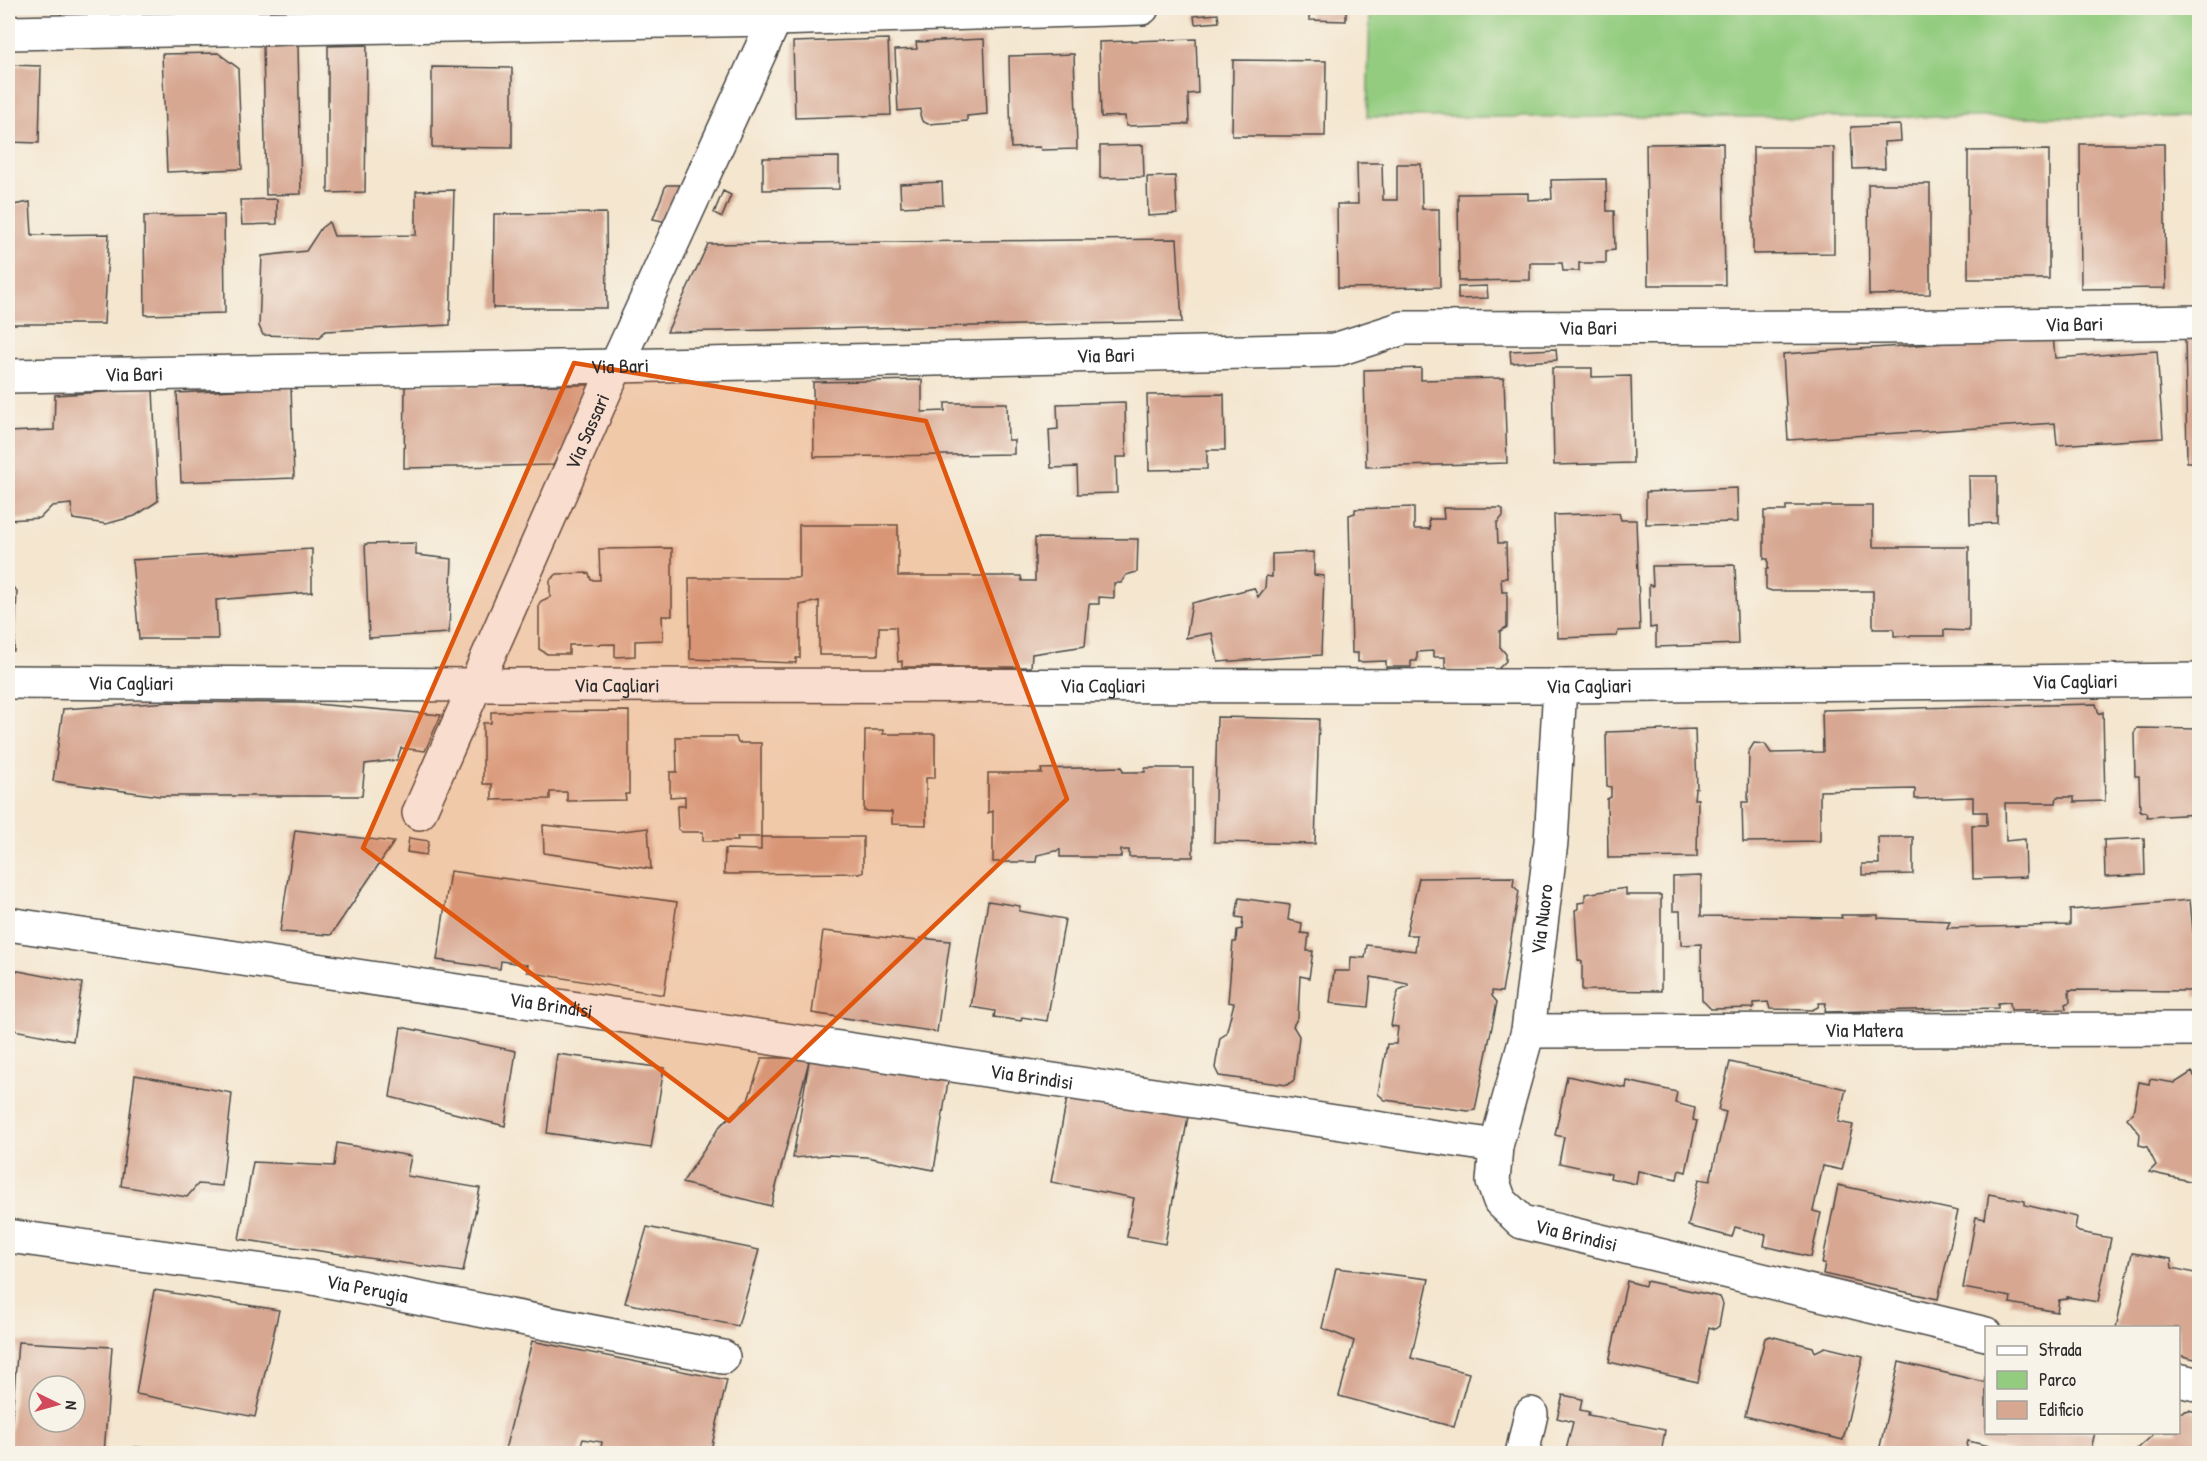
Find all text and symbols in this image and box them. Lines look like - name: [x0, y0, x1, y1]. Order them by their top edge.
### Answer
- street label: Via Bari: [2045, 310, 2104, 337]
- street label: Via Bari: [1559, 314, 1617, 341]
- street label: Via Bari: [1076, 340, 1135, 369]
- street label: Via Bari: [591, 351, 649, 379]
- street label: Via Bari: [105, 359, 163, 387]
- street label: Via Sassari: [558, 389, 615, 474]
- street label: Via Cagliari: [2032, 667, 2118, 695]
- street label: Via Cagliari: [88, 669, 174, 696]
- street label: Via Cagliari: [574, 671, 660, 698]
- street label: Via Cagliari: [1546, 671, 1632, 699]
- street label: Via Cagliari: [1060, 672, 1146, 699]
- street label: Via Nuoro: [1523, 882, 1559, 956]
- street label: Via Brindisi: [508, 985, 595, 1024]
- street label: Via Matera: [1825, 1016, 1903, 1043]
- street label: Via Brindisi: [988, 1057, 1075, 1096]
- street label: Via Brindisi: [1532, 1212, 1620, 1258]
- street label: Via Perugia: [324, 1267, 411, 1309]
- legend: [1985, 1326, 2180, 1434]
- text: Strada: [2039, 1337, 2082, 1362]
- text: Parco: [2039, 1367, 2076, 1392]
- north arrow: [27, 1374, 87, 1434]
- text: Edificio: [2039, 1397, 2083, 1422]
- text: N: [61, 1400, 83, 1411]

